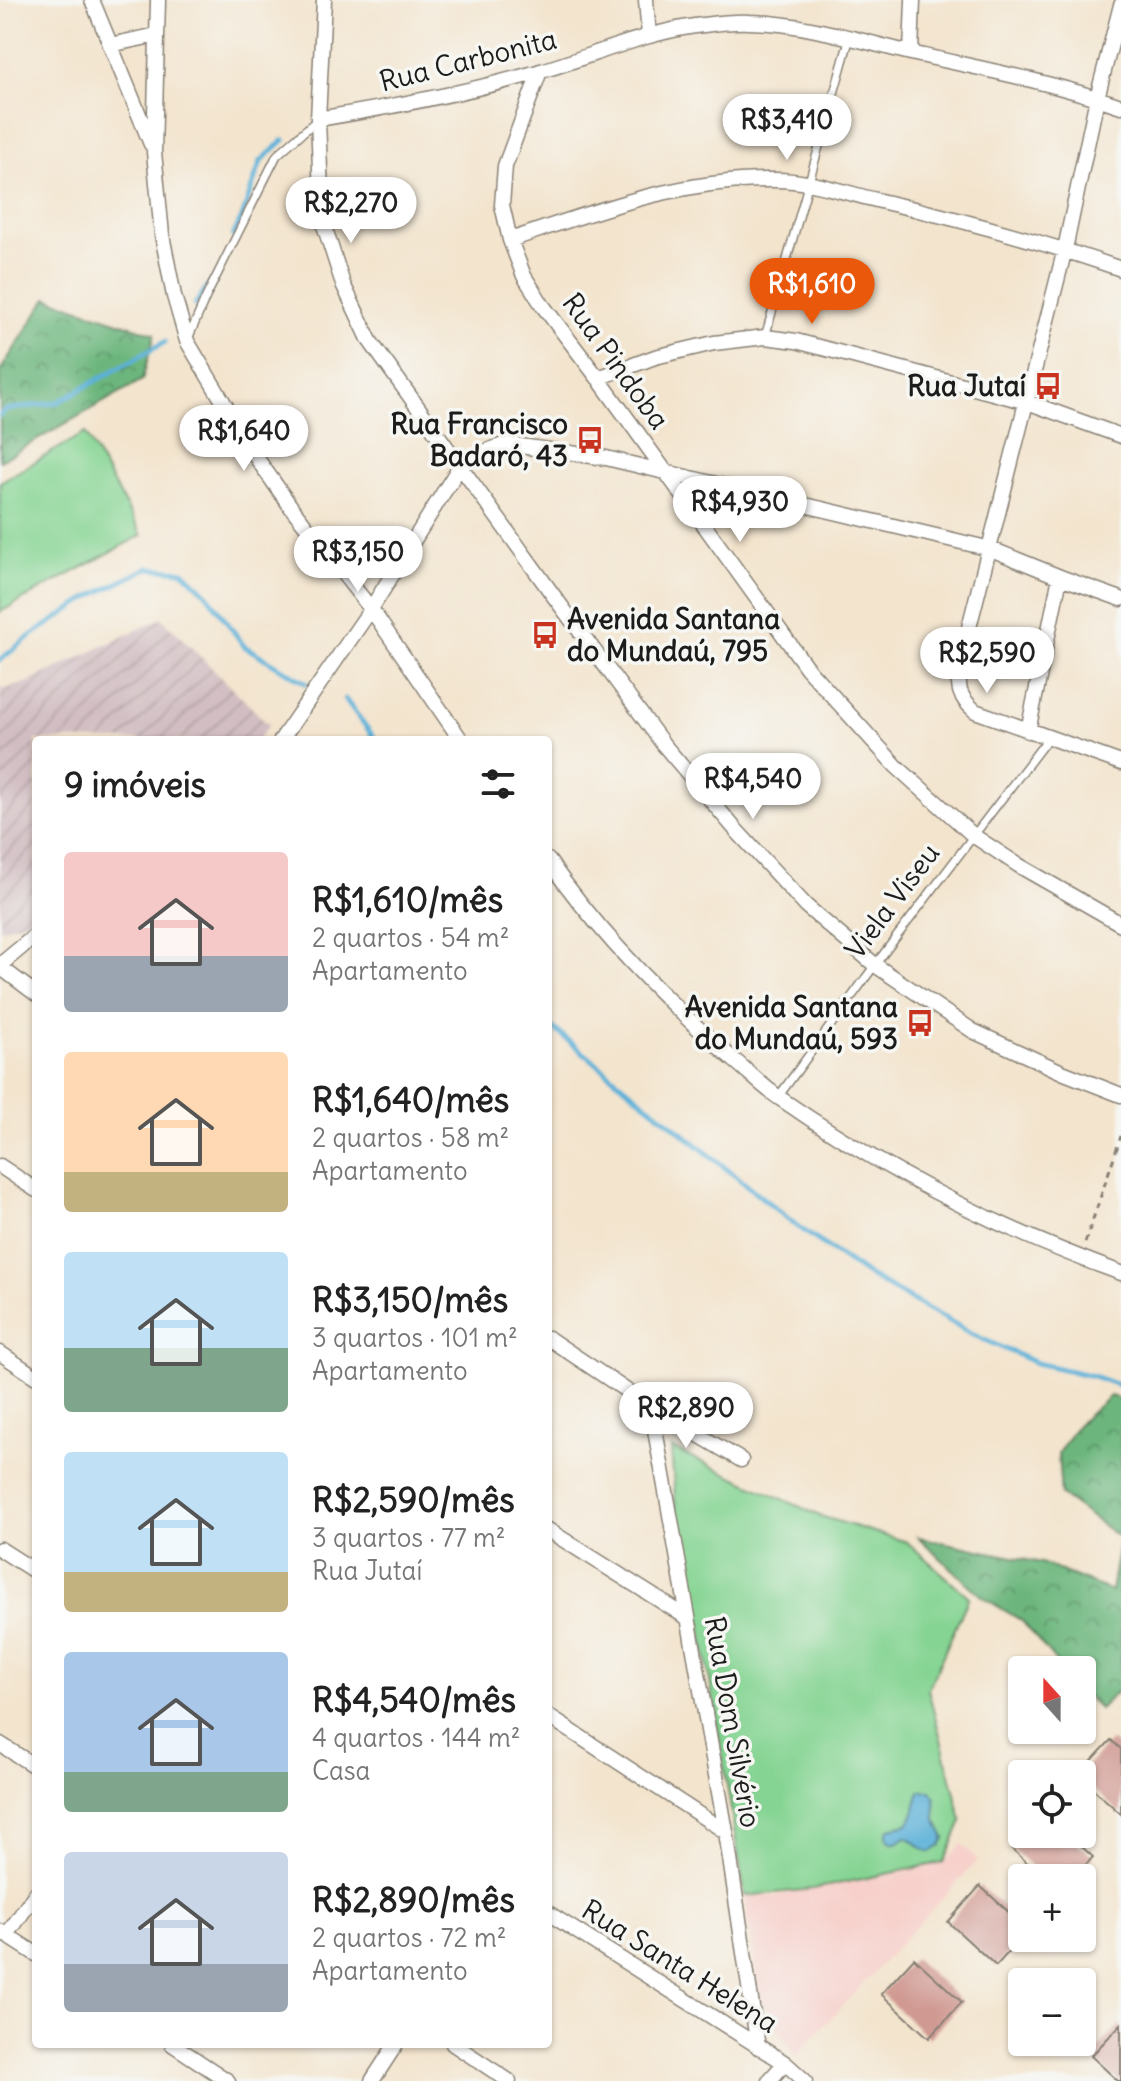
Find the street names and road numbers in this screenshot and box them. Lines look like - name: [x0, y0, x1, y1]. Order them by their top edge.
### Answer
- street label: Rua Carbonita: [376, 21, 560, 99]
- street label: Rua Pindoba: [555, 286, 677, 436]
- street label: Viela Viseu: [837, 836, 947, 966]
- street label: Rua Dom Silvério: [697, 1614, 769, 1830]
- street label: Rua Santa Helena: [575, 1891, 785, 2041]

